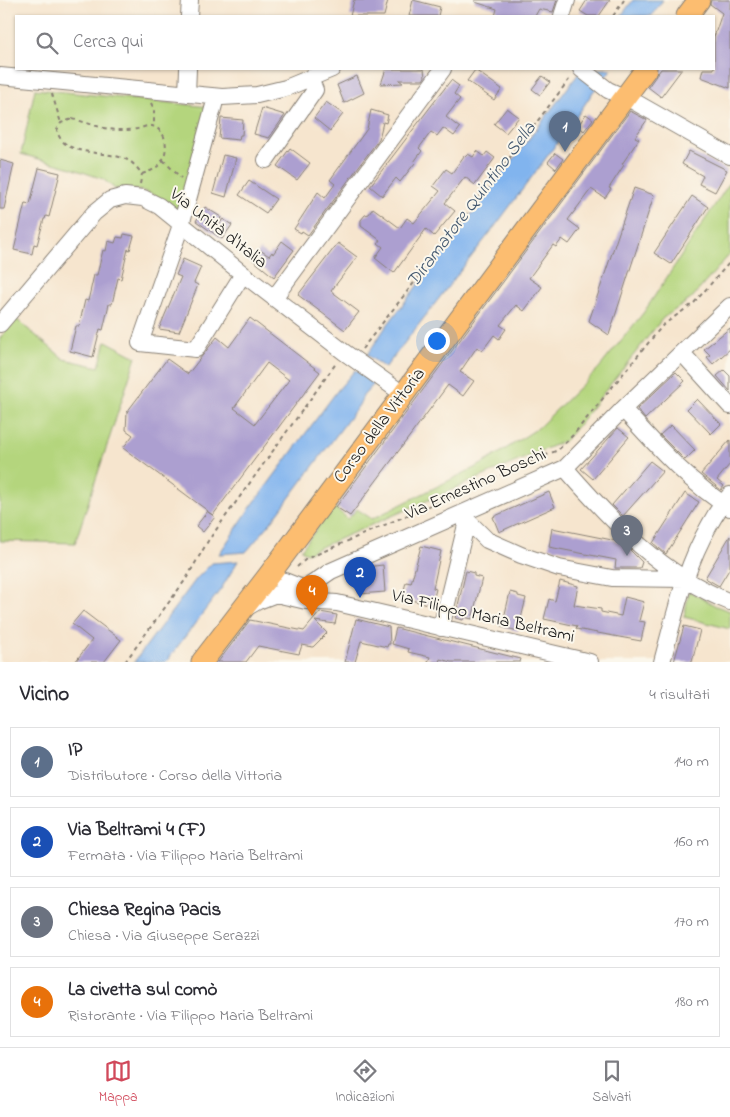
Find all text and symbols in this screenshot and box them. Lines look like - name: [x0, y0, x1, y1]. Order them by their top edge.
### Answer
- search box: [15, 15, 715, 70]
- icon: search: [33, 29, 61, 57]
- text: Cerca qui: [73, 29, 143, 56]
- pin: 1: [549, 111, 581, 152]
- water label: Diramatore Quintino Sella: [401, 116, 544, 293]
- street label: Via Unità d'Italia: [163, 182, 272, 276]
- your location: [424, 328, 450, 354]
- street label: Corso della Vittoria: [328, 363, 432, 489]
- street label: Via Ernestino Boschi: [400, 442, 551, 528]
- pin: 3: [611, 515, 643, 556]
- pin: 2: [344, 557, 376, 598]
- pin: 4: [296, 575, 328, 616]
- street label: Via Filippo Maria Beltrami: [388, 583, 577, 651]
- text: Vicino: [20, 680, 69, 710]
- text: 4 risultati: [649, 683, 710, 707]
- text: IP: [68, 737, 82, 764]
- text: 1: [34, 750, 40, 774]
- text: 140 m: [674, 750, 709, 774]
- text: Distributore · Corso della Vittoria: [68, 764, 282, 788]
- text: Via Beltrami 4 (F): [68, 817, 205, 844]
- text: 2: [33, 830, 41, 854]
- text: 160 m: [674, 830, 709, 854]
- text: Fermata · Via Filippo Maria Beltrami: [68, 844, 303, 868]
- text: Chiesa Regina Pacis: [68, 897, 221, 924]
- text: 3: [34, 910, 40, 934]
- text: 170 m: [674, 910, 709, 934]
- text: Chiesa · Via Giuseppe Serazzi: [68, 924, 260, 948]
- text: La civetta sul comò: [68, 977, 217, 1004]
- text: 4: [34, 990, 40, 1014]
- text: 180 m: [675, 990, 709, 1014]
- text: Ristorante · Via Filippo Maria Beltrami: [68, 1004, 313, 1028]
- tab: Mappa: [99, 1057, 138, 1108]
- tab: Indicazioni: [335, 1057, 395, 1108]
- tab: Salvati: [592, 1057, 631, 1108]

